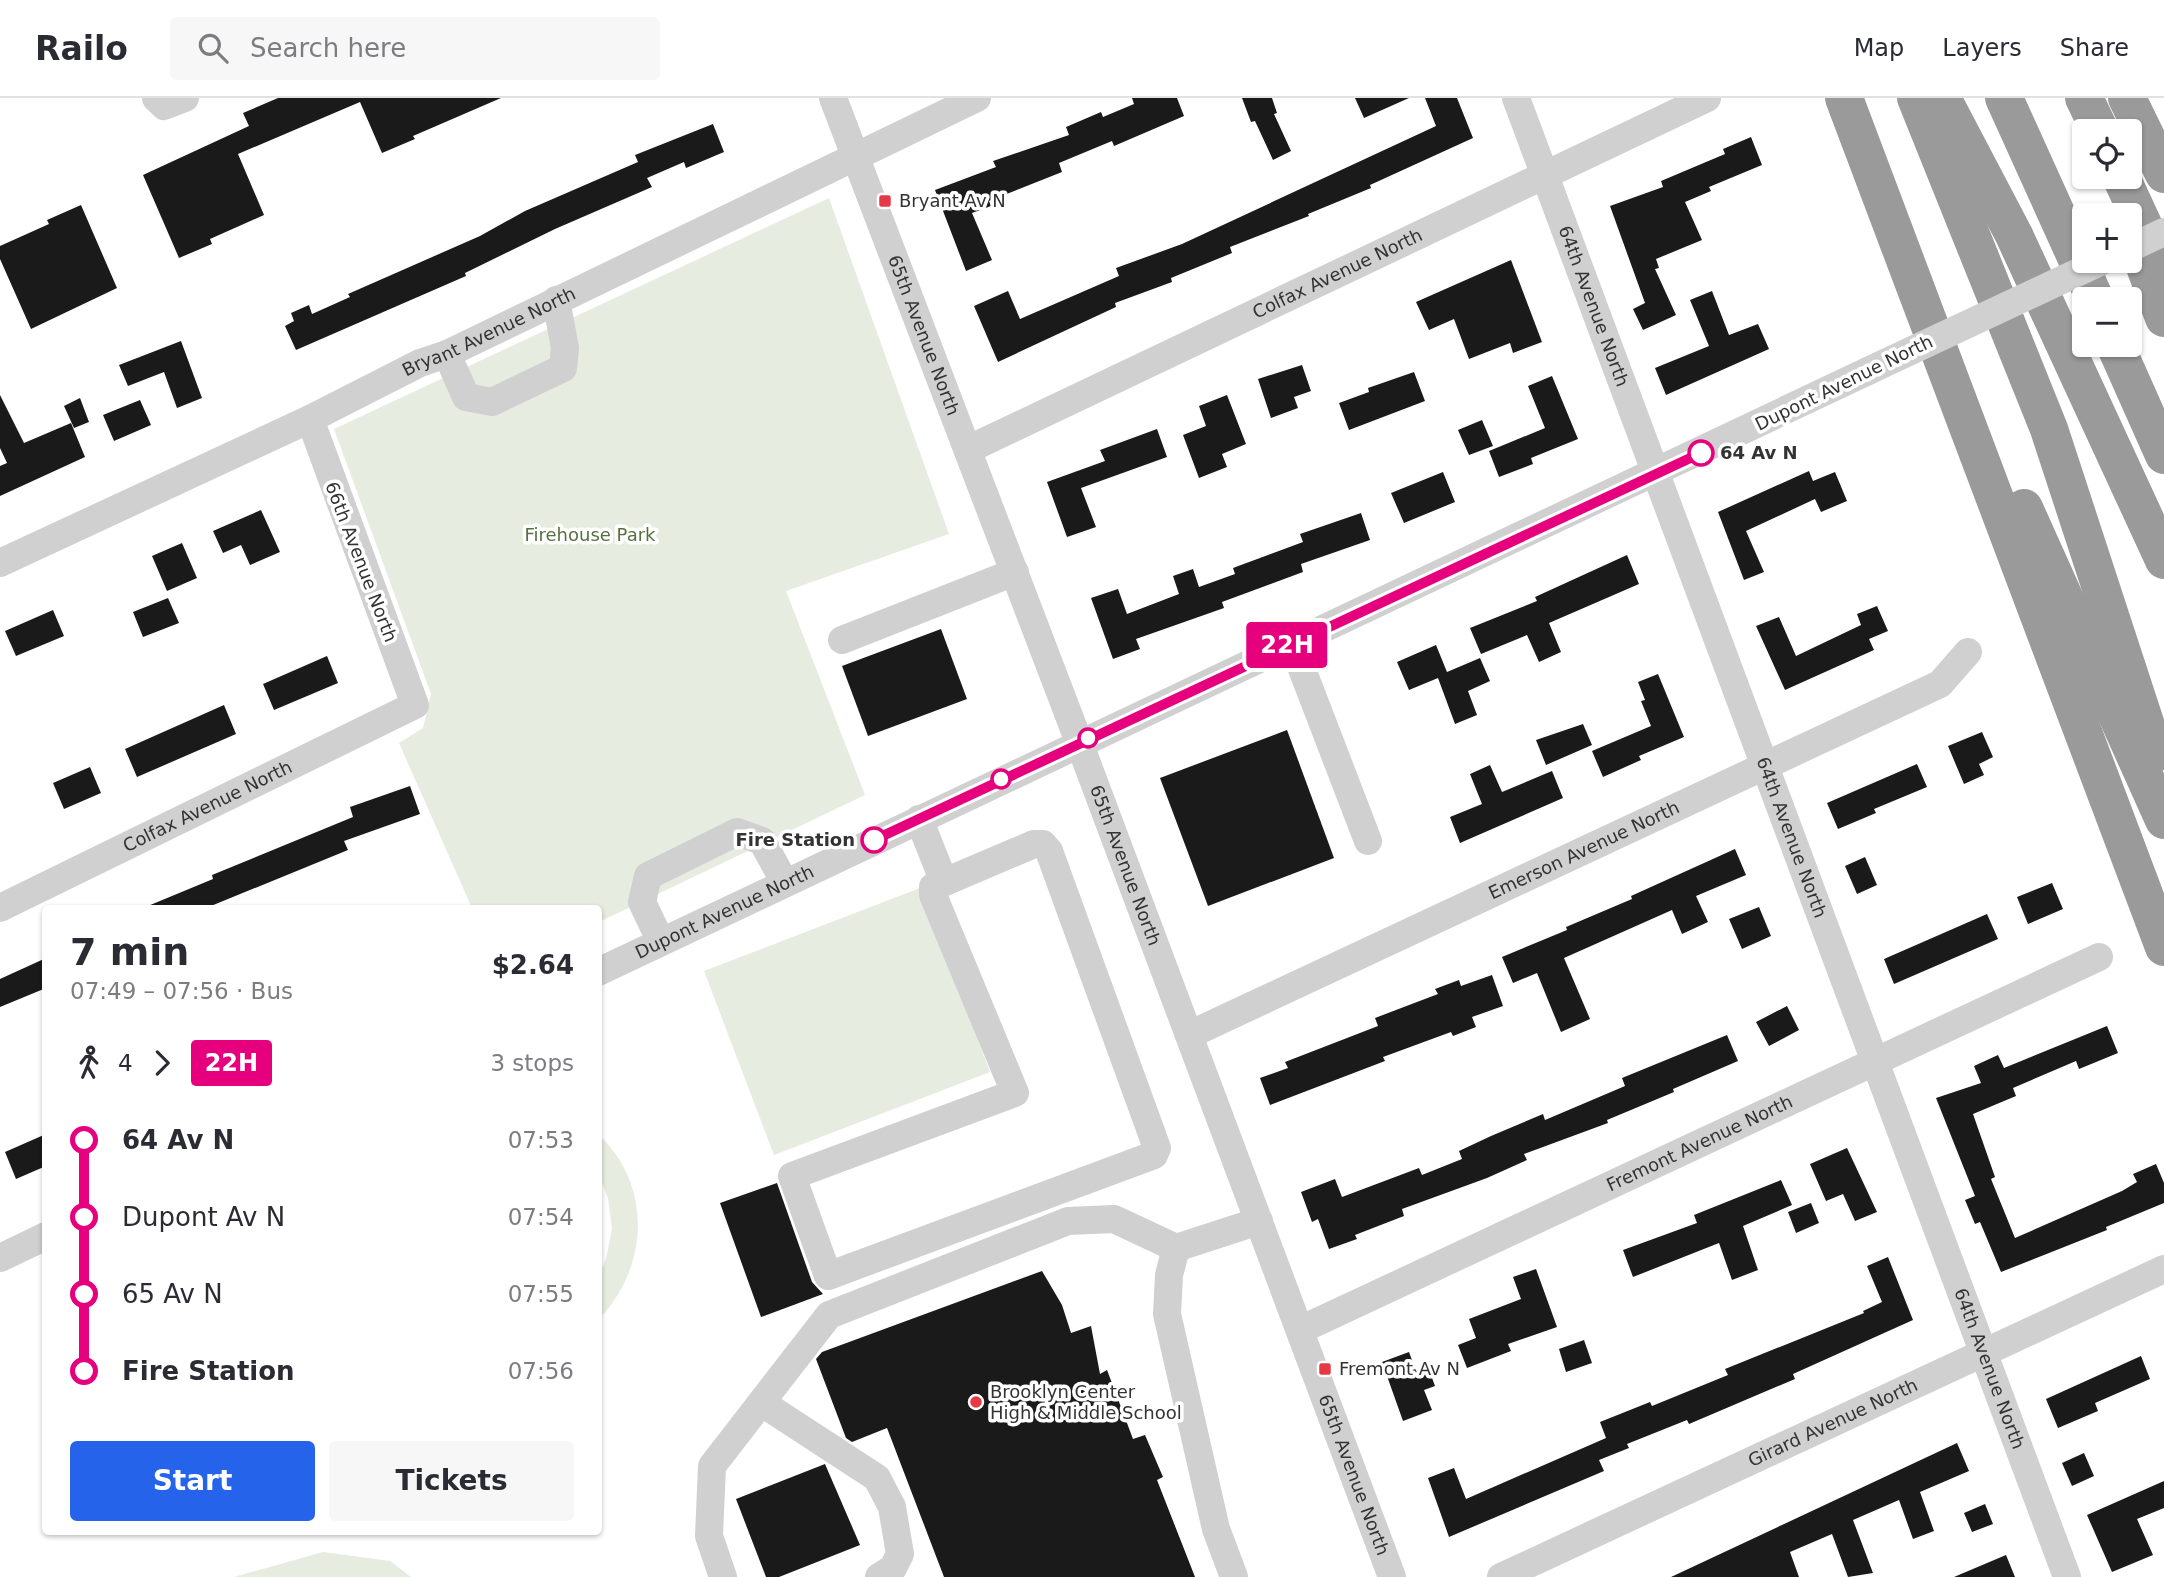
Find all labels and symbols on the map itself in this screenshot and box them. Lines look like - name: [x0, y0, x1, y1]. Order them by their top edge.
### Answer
- place label: Bryant Av N: [899, 190, 1006, 211]
- marker: Bryant Av N: [877, 193, 893, 209]
- street label: 64th Avenue North: [1554, 222, 1634, 389]
- street label: Colfax Avenue North: [1249, 224, 1425, 323]
- street label: 65th Avenue North: [884, 252, 964, 418]
- street label: Bryant Avenue North: [398, 282, 579, 380]
- street label: Dupont Avenue North: [1752, 330, 1936, 435]
- marker: 64 Av N: [1688, 440, 1714, 466]
- place label: 64 Av N: [1720, 442, 1798, 463]
- street label: 66th Avenue North: [321, 479, 402, 645]
- park label: Firehouse Park: [524, 524, 656, 545]
- line badge: 22H: [1247, 622, 1327, 668]
- unlabelled marker: [1078, 728, 1098, 748]
- street label: 64th Avenue North: [1752, 754, 1831, 921]
- street label: Colfax Avenue North: [119, 756, 295, 856]
- unlabelled marker: [991, 769, 1011, 789]
- street label: 65th Avenue North: [1086, 782, 1165, 948]
- street label: Emerson Avenue North: [1485, 796, 1682, 903]
- marker: Fire Station: [861, 827, 887, 853]
- place label: Fire Station: [736, 829, 855, 850]
- street label: Dupont Avenue North: [632, 860, 817, 963]
- street label: Fremont Avenue North: [1603, 1091, 1796, 1195]
- street label: 64th Avenue North: [1950, 1285, 2029, 1452]
- place label: Fremont Av N: [1339, 1358, 1460, 1379]
- marker: Fremont Av N: [1317, 1361, 1333, 1377]
- street label: Girard Avenue North: [1745, 1374, 1921, 1471]
- place label: Brooklyn Center High & Middle School: [990, 1381, 1182, 1423]
- street label: 65th Avenue North: [1314, 1391, 1394, 1558]
- marker: Brooklyn Center High & Middle School: [968, 1394, 984, 1410]

